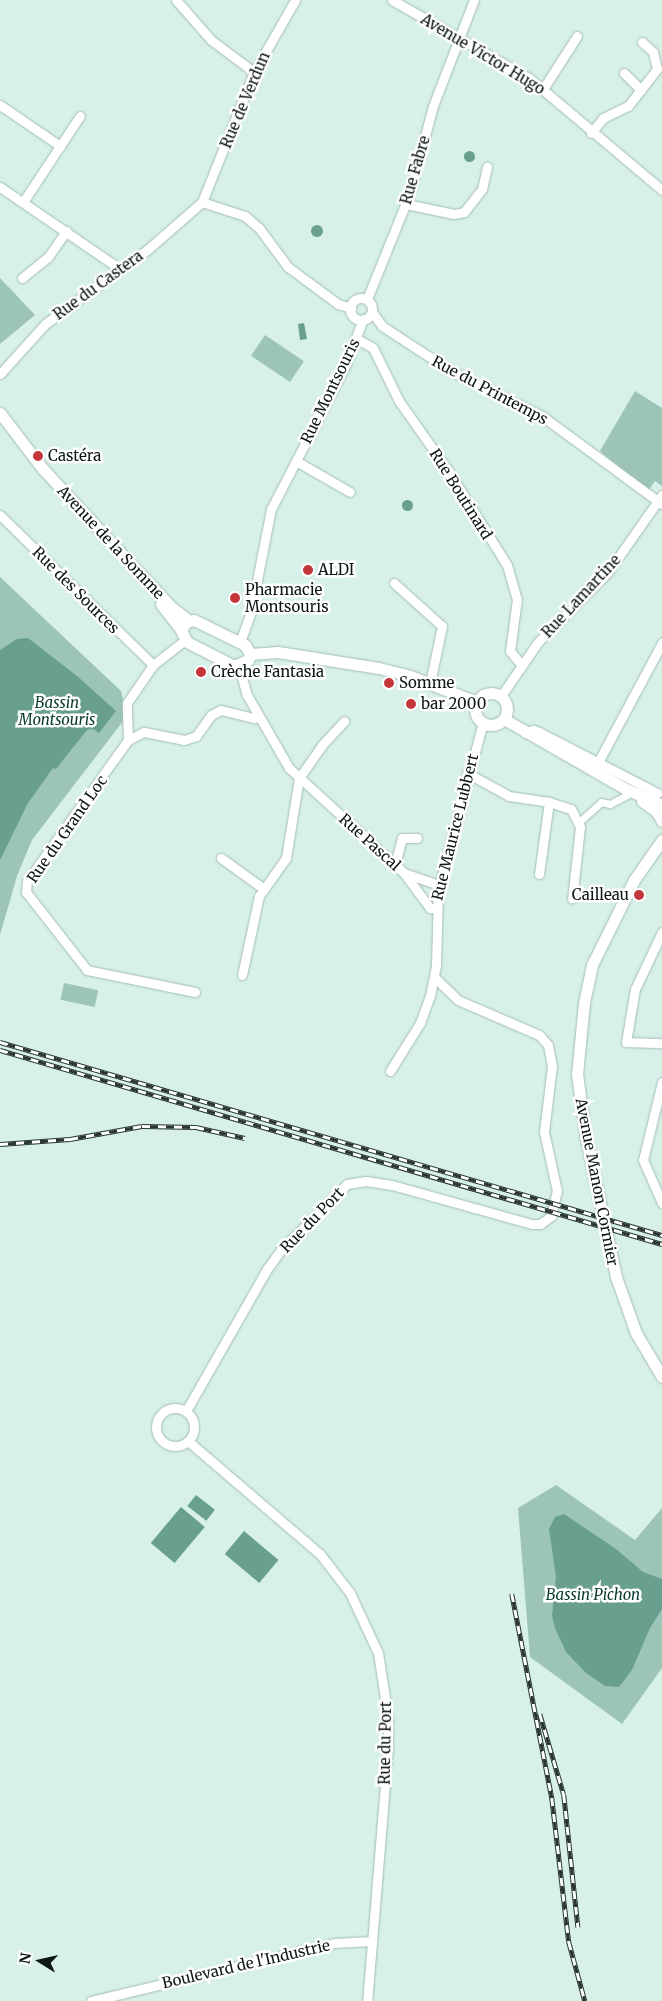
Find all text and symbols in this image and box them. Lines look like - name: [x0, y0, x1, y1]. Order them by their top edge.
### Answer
- street label: Avenue Victor Hugo: [418, 10, 548, 98]
- street label: Rue de Verdun: [217, 49, 273, 151]
- street label: Rue Fabre: [397, 134, 433, 206]
- street label: Rue du Castera: [50, 246, 146, 324]
- street label: Rue Montsouris: [297, 336, 363, 446]
- street label: Rue du Printemps: [429, 352, 551, 428]
- street label: Rue Boutinard: [426, 445, 496, 543]
- place label: Castéra: [48, 447, 101, 465]
- marker: Castéra: [32, 450, 44, 462]
- street label: Avenue de la Somme: [54, 482, 168, 602]
- street label: Rue des Sources: [29, 543, 123, 637]
- street label: Rue Lamartine: [538, 551, 624, 641]
- place label: ALDI: [318, 561, 354, 579]
- marker: ALDI: [302, 564, 314, 576]
- place label: Pharmacie Montsouris: [245, 580, 329, 615]
- marker: Pharmacie Montsouris: [229, 592, 241, 604]
- place label: Crèche Fantasia: [211, 663, 324, 681]
- marker: Crèche Fantasia: [195, 666, 207, 678]
- place label: Somme: [399, 674, 454, 692]
- marker: Somme: [383, 677, 395, 689]
- park label: Bassin Montsouris: [19, 693, 95, 728]
- place label: bar 2000: [421, 695, 486, 713]
- marker: bar 2000: [405, 698, 417, 710]
- street label: Rue Maurice Lubbert: [428, 752, 482, 902]
- street label: Rue du Grand Loc: [23, 772, 111, 886]
- street label: Rue Pascal: [336, 810, 404, 874]
- place label: Cailleau: [572, 886, 629, 904]
- marker: Cailleau: [633, 889, 645, 901]
- street label: Avenue Manon Cormier: [572, 1097, 622, 1267]
- street label: Rue du Port: [276, 1184, 348, 1256]
- park label: Bassin Pichon: [546, 1586, 640, 1604]
- street label: Rue du Port: [375, 1701, 395, 1785]
- north arrow: [15, 1936, 65, 1986]
- street label: Boulevard de l'Industrie: [160, 1936, 332, 1992]
- text: N: [15, 1951, 35, 1965]

